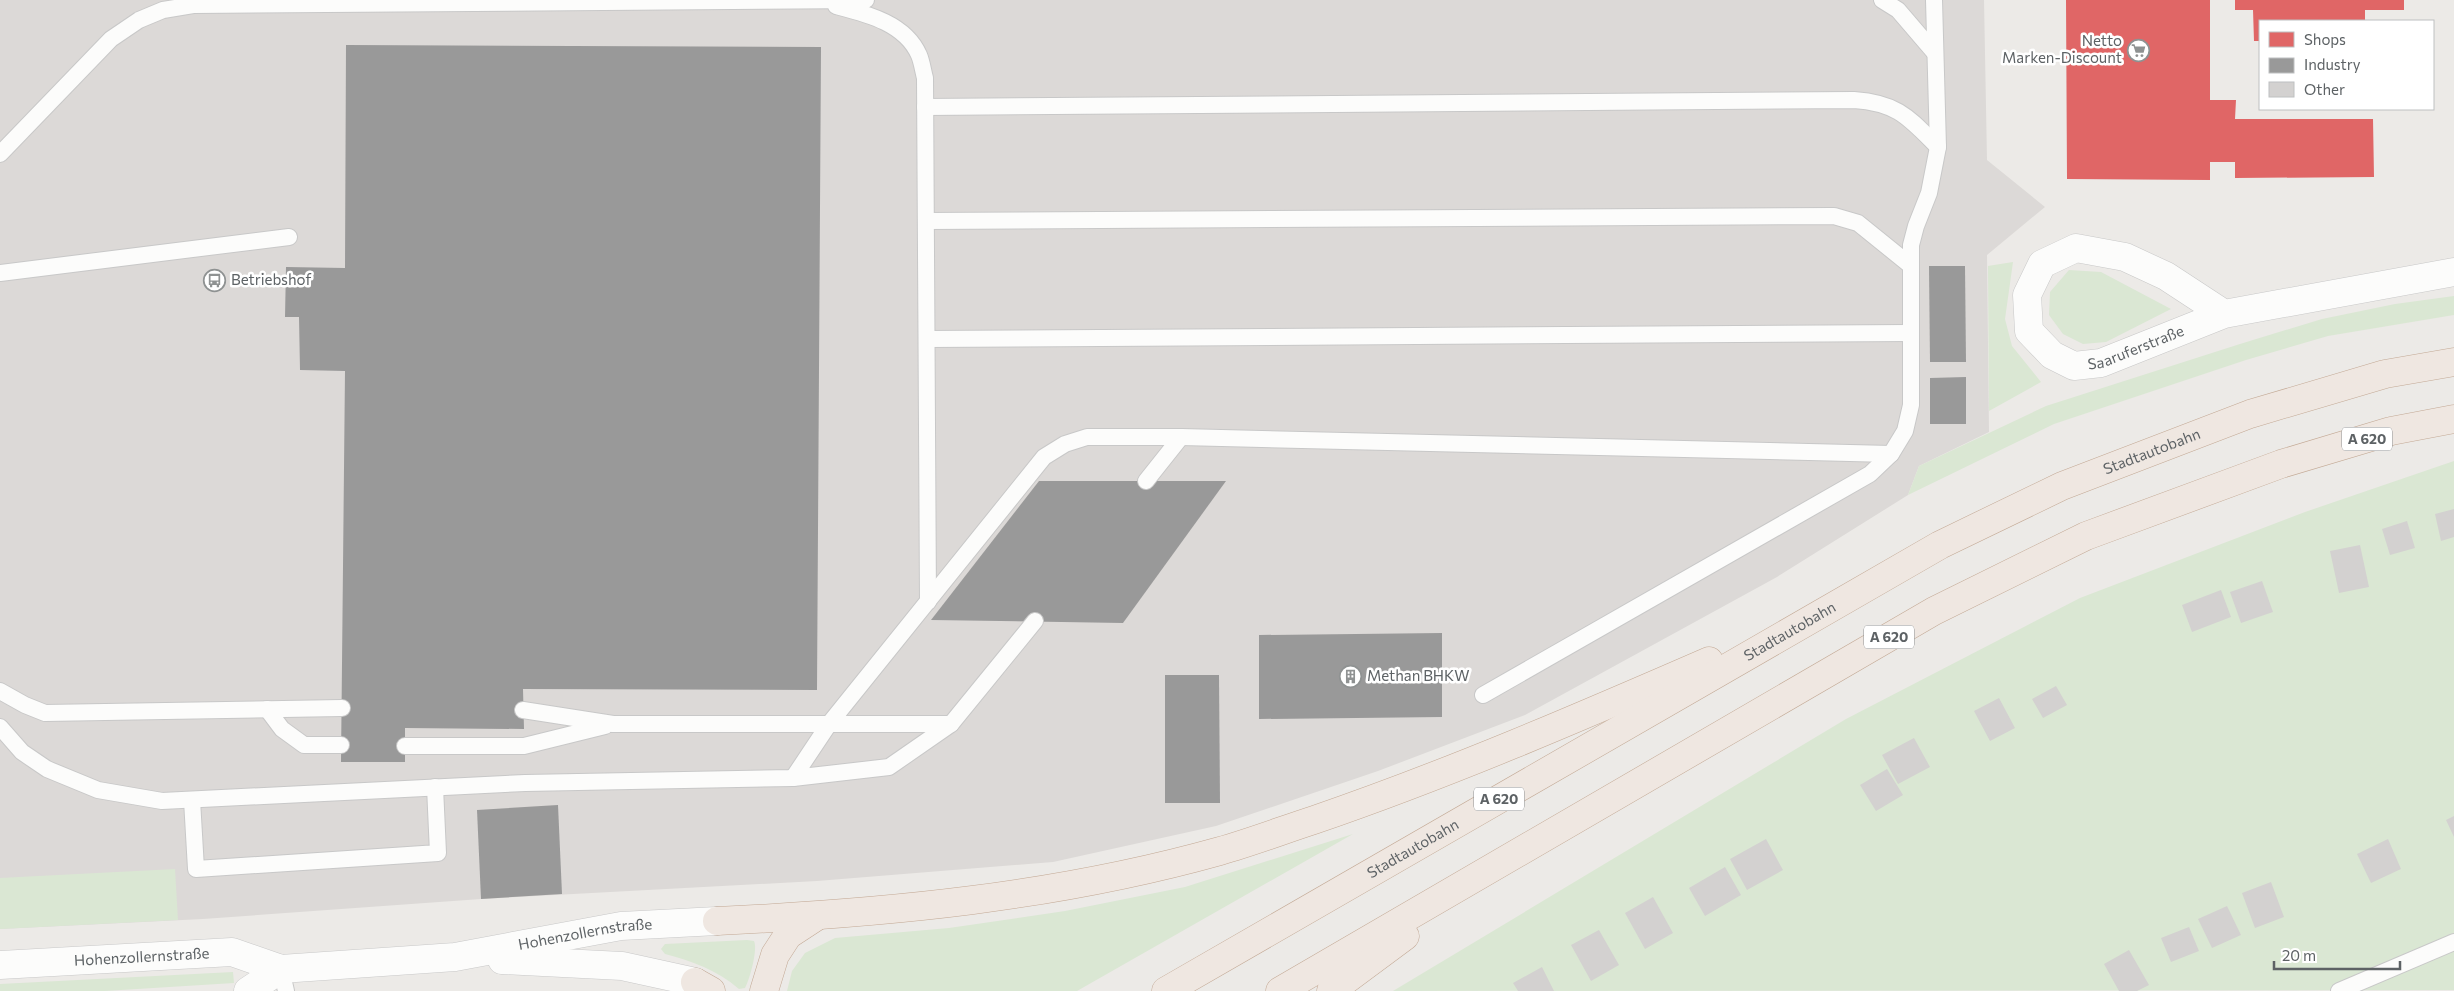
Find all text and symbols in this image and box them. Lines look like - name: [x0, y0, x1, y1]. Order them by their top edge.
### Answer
- legend: [2259, 20, 2434, 110]
- text: Shops: [2304, 30, 2346, 48]
- place label: Netto Marken-Discount: [2002, 31, 2122, 66]
- supermarket icon: Netto Marken-Discount: [2126, 38, 2150, 62]
- text: Industry: [2304, 55, 2361, 73]
- text: Other: [2304, 80, 2345, 98]
- bus stop icon: Betriebshof: [203, 268, 227, 292]
- place label: Betriebshof: [231, 270, 311, 288]
- street label: Saaruferstraße: [2087, 321, 2186, 372]
- street label: Stadtautobahn: [2100, 424, 2203, 477]
- road number: A 620: [2342, 428, 2392, 450]
- street label: Stadtautobahn: [1740, 597, 1838, 664]
- road number: A 620: [1864, 626, 1914, 649]
- building icon: Methan BHKW: [1339, 664, 1363, 688]
- place label: Methan BHKW: [1367, 666, 1469, 684]
- road number: A 620: [1474, 788, 1524, 811]
- street label: Stadtautobahn: [1363, 814, 1461, 881]
- street label: Hohenzollernstraße: [517, 914, 653, 953]
- scale bar: [2274, 938, 2400, 970]
- street label: Hohenzollernstraße: [74, 943, 210, 969]
- text: 20 m: [2282, 946, 2316, 964]

